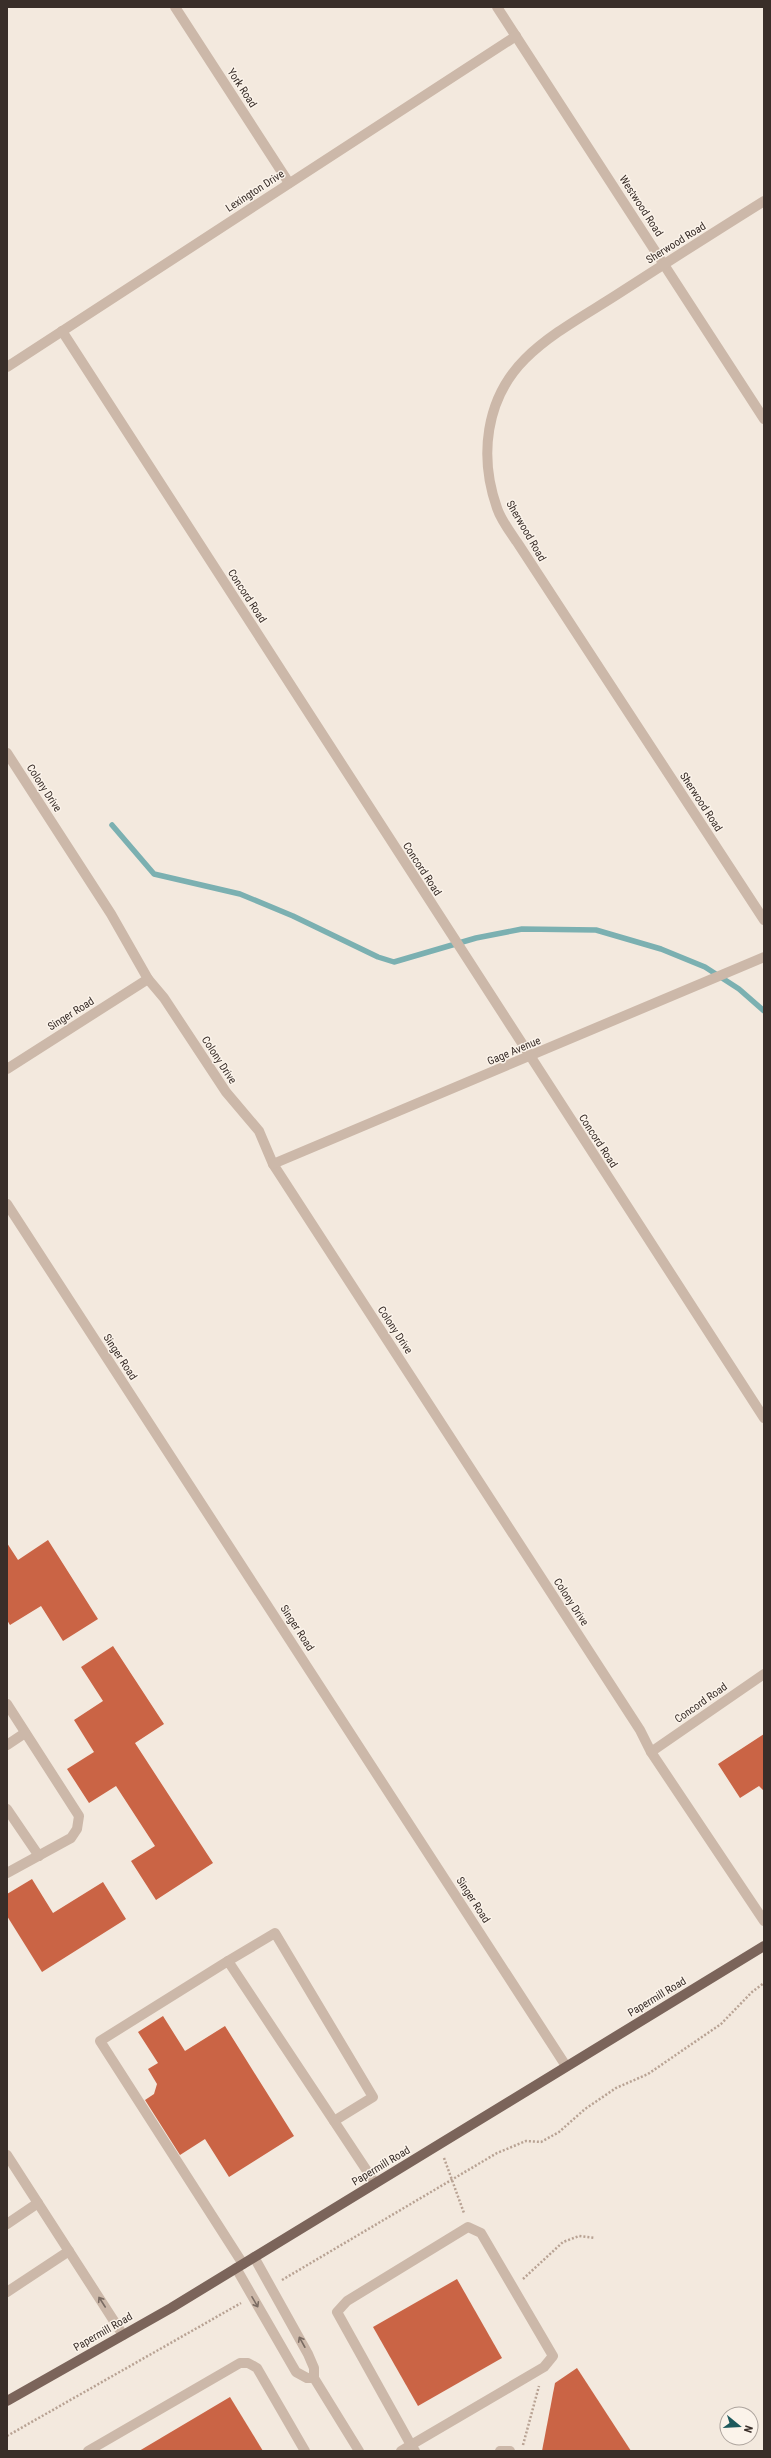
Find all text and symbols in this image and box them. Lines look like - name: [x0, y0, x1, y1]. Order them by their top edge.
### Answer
- street label: York Road: [225, 66, 259, 110]
- street label: Lexington Drive: [223, 167, 287, 215]
- street label: Westwood Road: [617, 173, 665, 239]
- street label: Sherwood Road: [644, 220, 708, 266]
- street label: Sherwood Road: [503, 498, 549, 564]
- street label: Concord Road: [225, 567, 269, 625]
- street label: Colony Drive: [24, 762, 64, 814]
- street label: Sherwood Road: [677, 770, 725, 834]
- street label: Concord Road: [400, 840, 444, 898]
- street label: Singer Road: [45, 995, 97, 1033]
- street label: Colony Drive: [199, 1034, 239, 1086]
- street label: Gage Avenue: [485, 1034, 543, 1068]
- street label: Concord Road: [576, 1112, 620, 1170]
- street label: Colony Drive: [375, 1304, 415, 1356]
- street label: Singer Road: [100, 1332, 140, 1382]
- street label: Colony Drive: [551, 1576, 591, 1628]
- street label: Singer Road: [277, 1603, 317, 1653]
- street label: Concord Road: [672, 1680, 730, 1726]
- street label: Singer Road: [453, 1875, 493, 1925]
- street label: Papermill Road: [625, 1975, 689, 2019]
- street label: Papermill Road: [349, 2144, 413, 2188]
- one-way arrow: [252, 2296, 260, 2308]
- one-way arrow: [98, 2297, 106, 2308]
- street label: Papermill Road: [71, 2310, 135, 2354]
- one-way arrow: [297, 2336, 305, 2348]
- north arrow: [719, 2406, 759, 2446]
- text: N: [741, 2424, 755, 2434]

